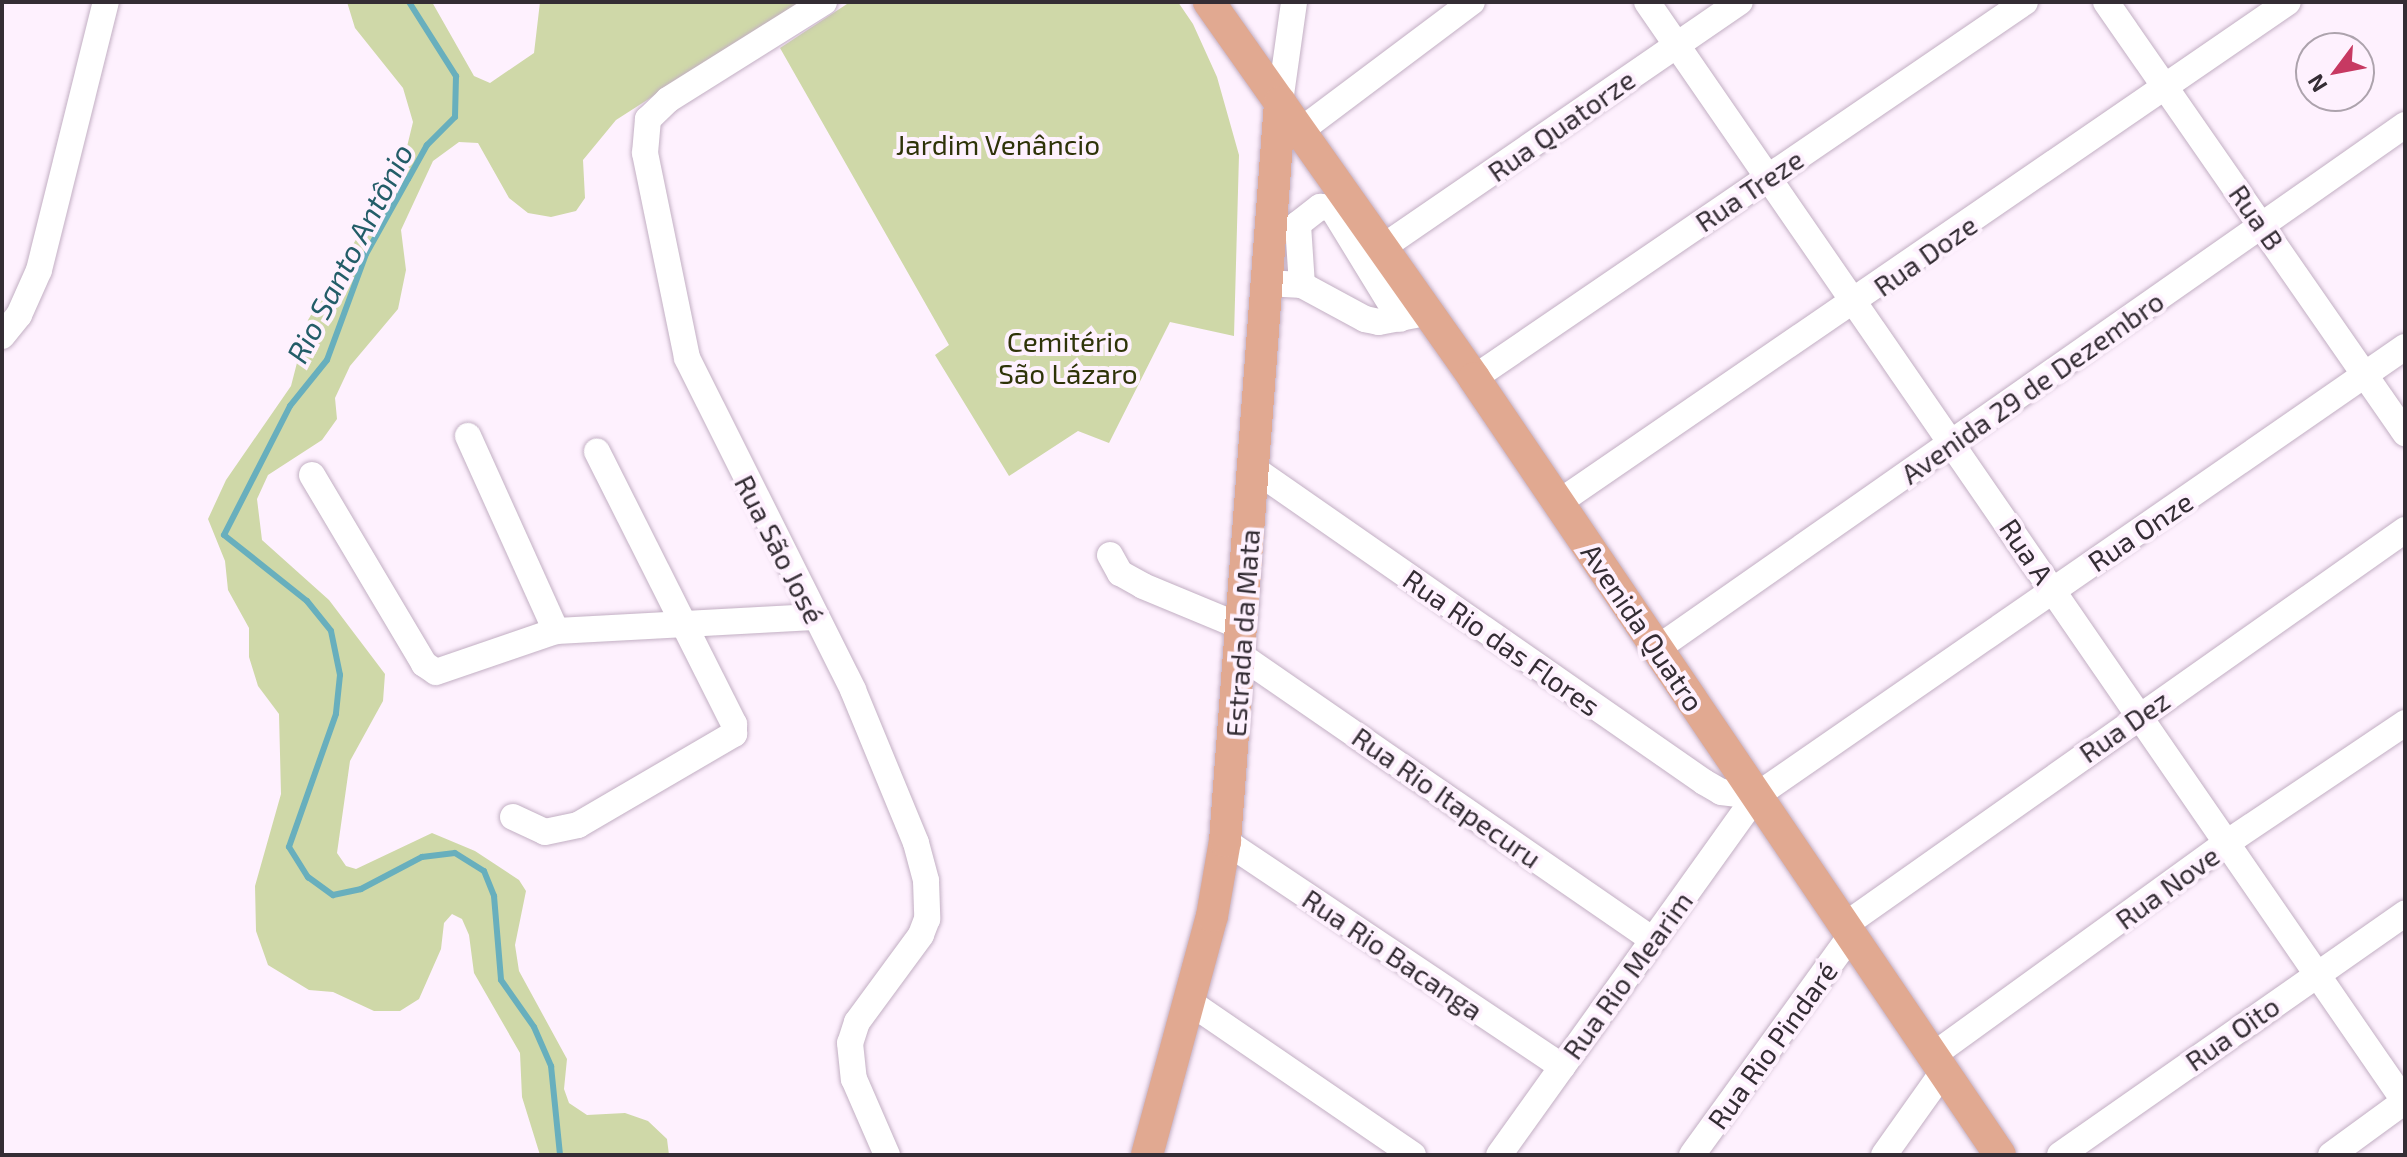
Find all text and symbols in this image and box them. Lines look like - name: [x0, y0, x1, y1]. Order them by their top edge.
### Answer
- north arrow: [2295, 32, 2375, 112]
- street label: Rua Quatorze: [1481, 62, 1641, 188]
- text: N: [2301, 70, 2332, 97]
- park label: Jardim Venâncio: [895, 127, 1101, 161]
- water label: Rio Santo Antônio: [278, 137, 420, 369]
- street label: Rua Treze: [1688, 141, 1810, 239]
- street label: Rua B: [2223, 178, 2291, 256]
- street label: Rua Doze: [1867, 207, 1983, 303]
- street label: Avenida 29 de Dezembro: [1894, 283, 2170, 491]
- park label: Cemitério São Lázaro: [998, 324, 1138, 390]
- street label: Rua São José: [728, 469, 832, 629]
- street label: Rua Onze: [2081, 484, 2199, 578]
- street label: Rua A: [1993, 512, 2061, 590]
- street label: Estrada da Mata: [1218, 528, 1266, 738]
- street label: Avenida Quatro: [1575, 537, 1711, 717]
- street label: Rua Rio das Flores: [1397, 562, 1607, 722]
- street label: Rua Dez: [2072, 683, 2176, 769]
- street label: Rua Rio Itapecuru: [1346, 719, 1548, 875]
- street label: Rua Nove: [2109, 838, 2225, 936]
- street label: Rua Rio Bacanga: [1296, 881, 1490, 1027]
- street label: Rua Rio Mearim: [1555, 885, 1699, 1065]
- street label: Rua Rio Pindaré: [1700, 955, 1844, 1135]
- street label: Rua Oito: [2178, 989, 2286, 1077]

